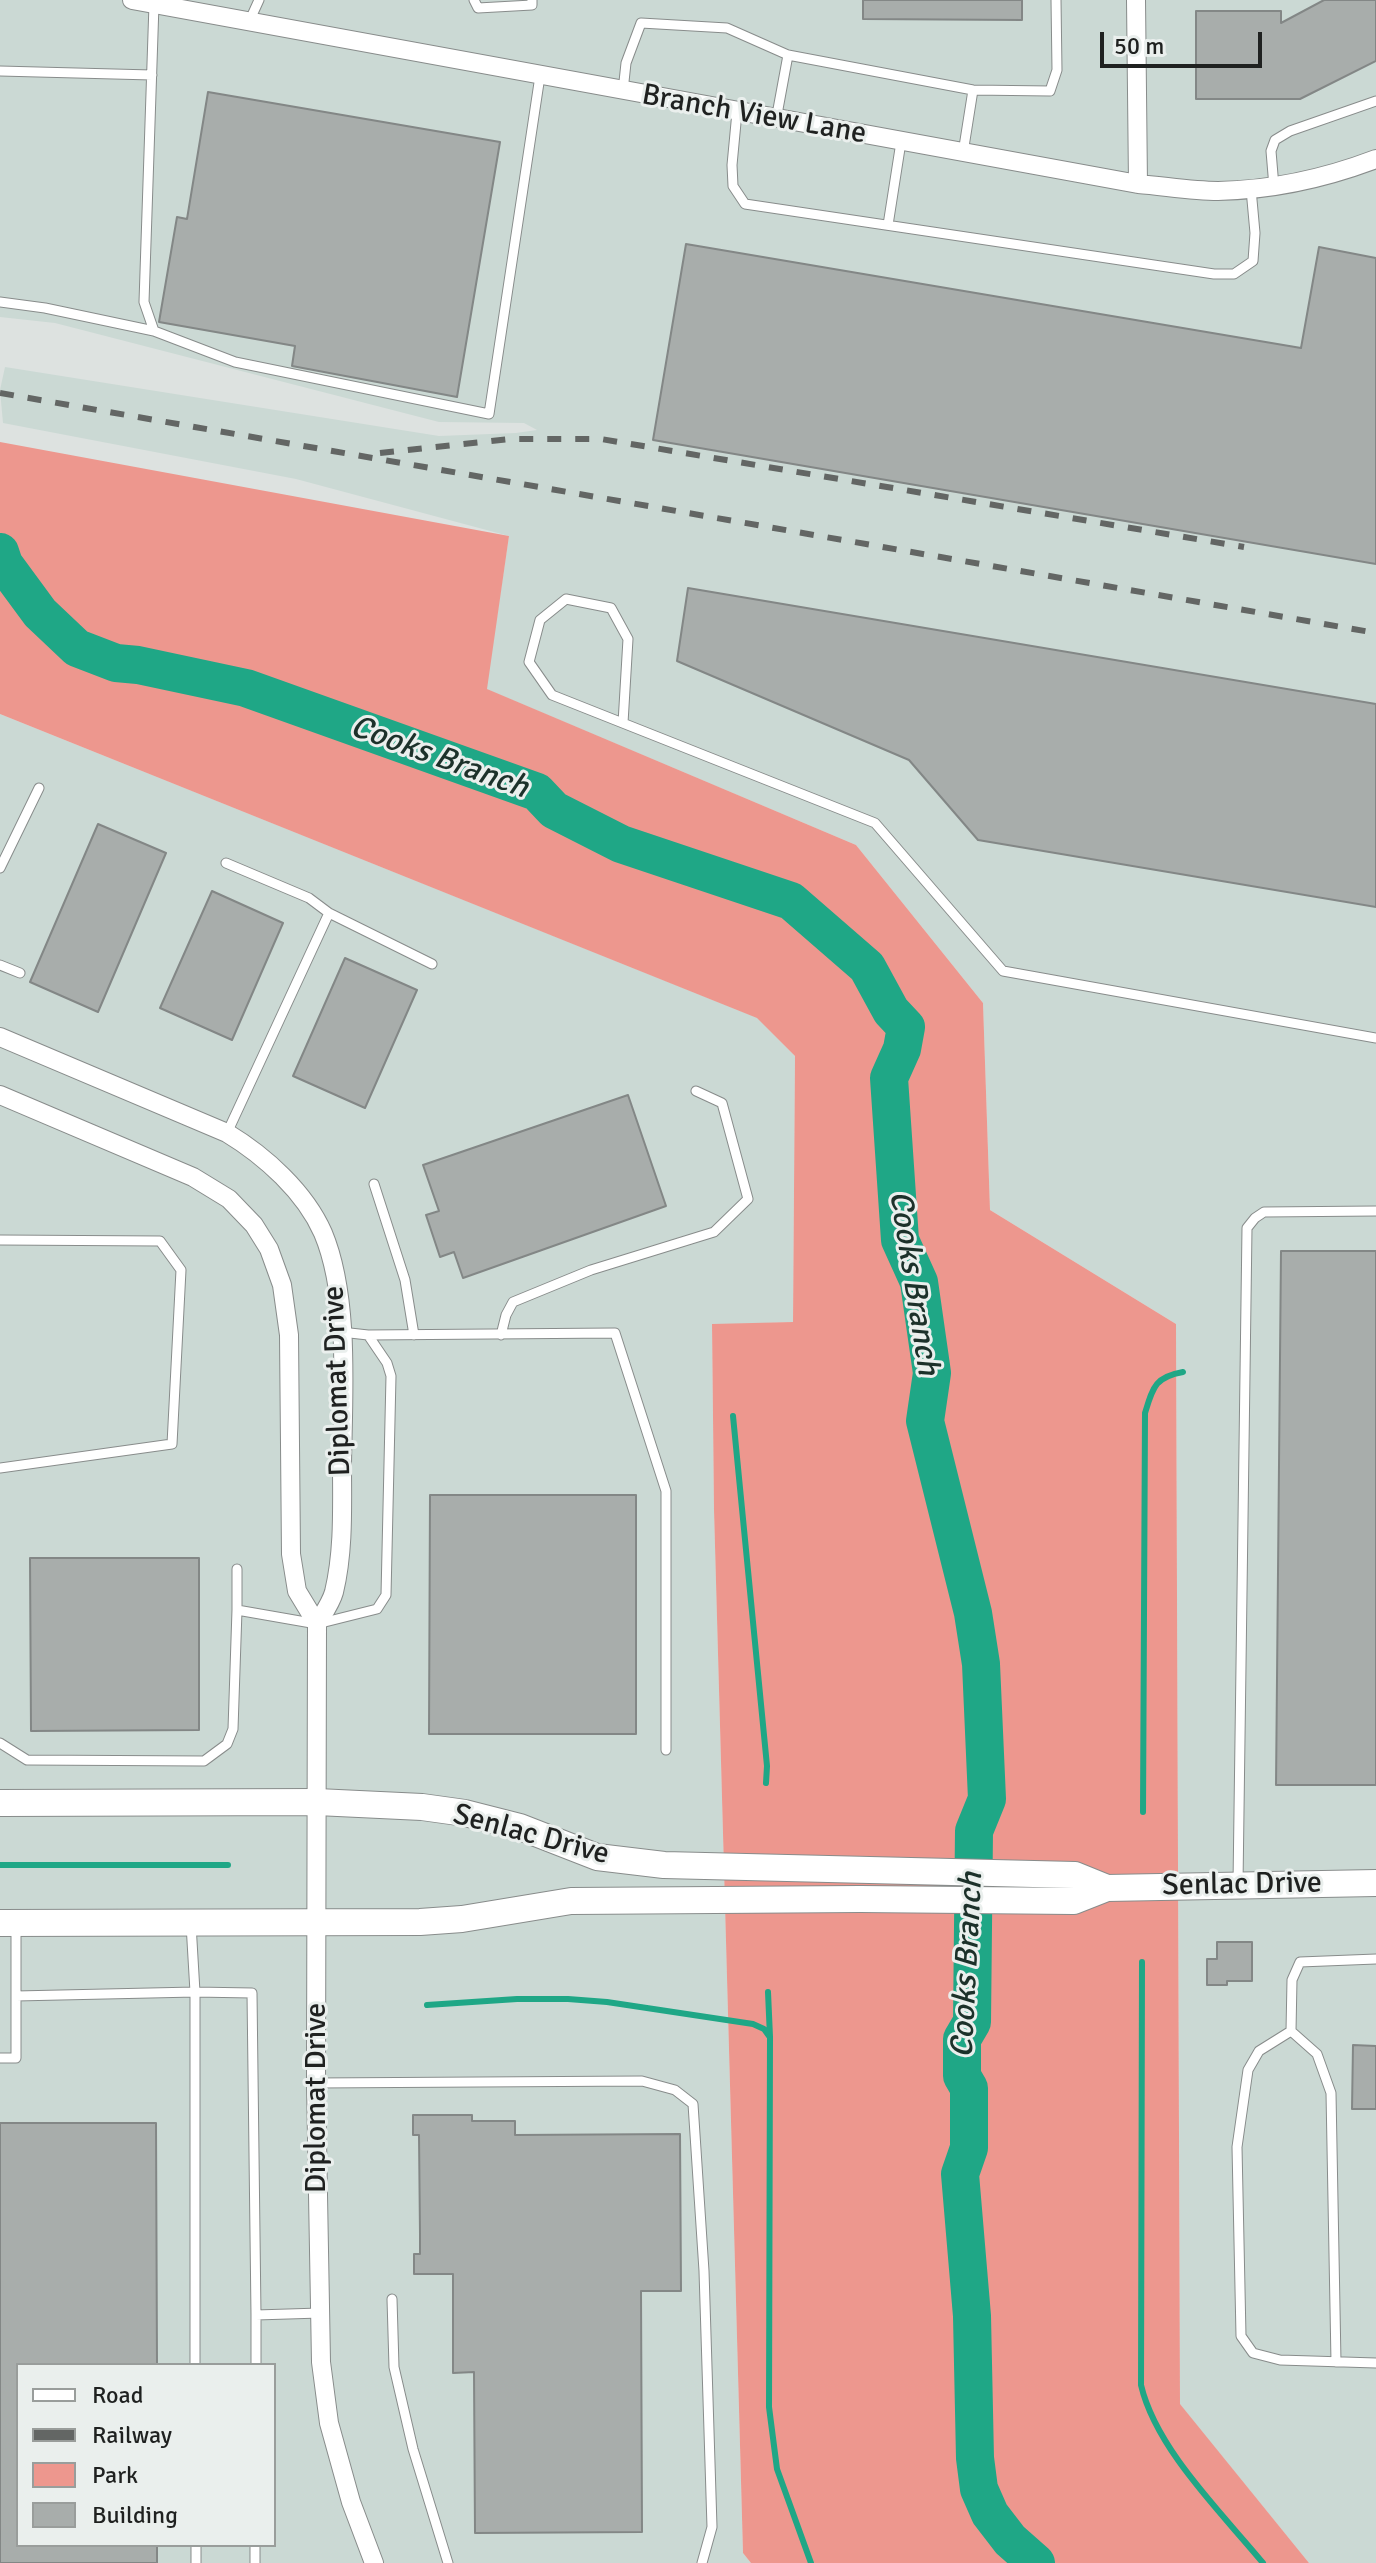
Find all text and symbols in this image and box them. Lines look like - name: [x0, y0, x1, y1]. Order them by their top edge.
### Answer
- scale bar: [1104, 16, 1266, 66]
- text: 50 m: [1114, 31, 1164, 61]
- street label: Branch View Lane: [639, 78, 869, 152]
- water label: Cooks Branch: [345, 708, 533, 808]
- water label: Cooks Branch: [879, 1188, 947, 1378]
- street label: Diplomat Drive: [317, 1285, 359, 1477]
- street label: Senlac Drive: [449, 1797, 613, 1873]
- street label: Senlac Drive: [1162, 1866, 1322, 1904]
- water label: Cooks Branch: [944, 1871, 992, 2059]
- street label: Diplomat Drive: [299, 2003, 335, 2193]
- legend: [16, 2363, 276, 2547]
- text: Road: [92, 2380, 143, 2410]
- text: Railway: [92, 2420, 172, 2450]
- text: Park: [92, 2460, 138, 2490]
- text: Building: [92, 2500, 178, 2530]

